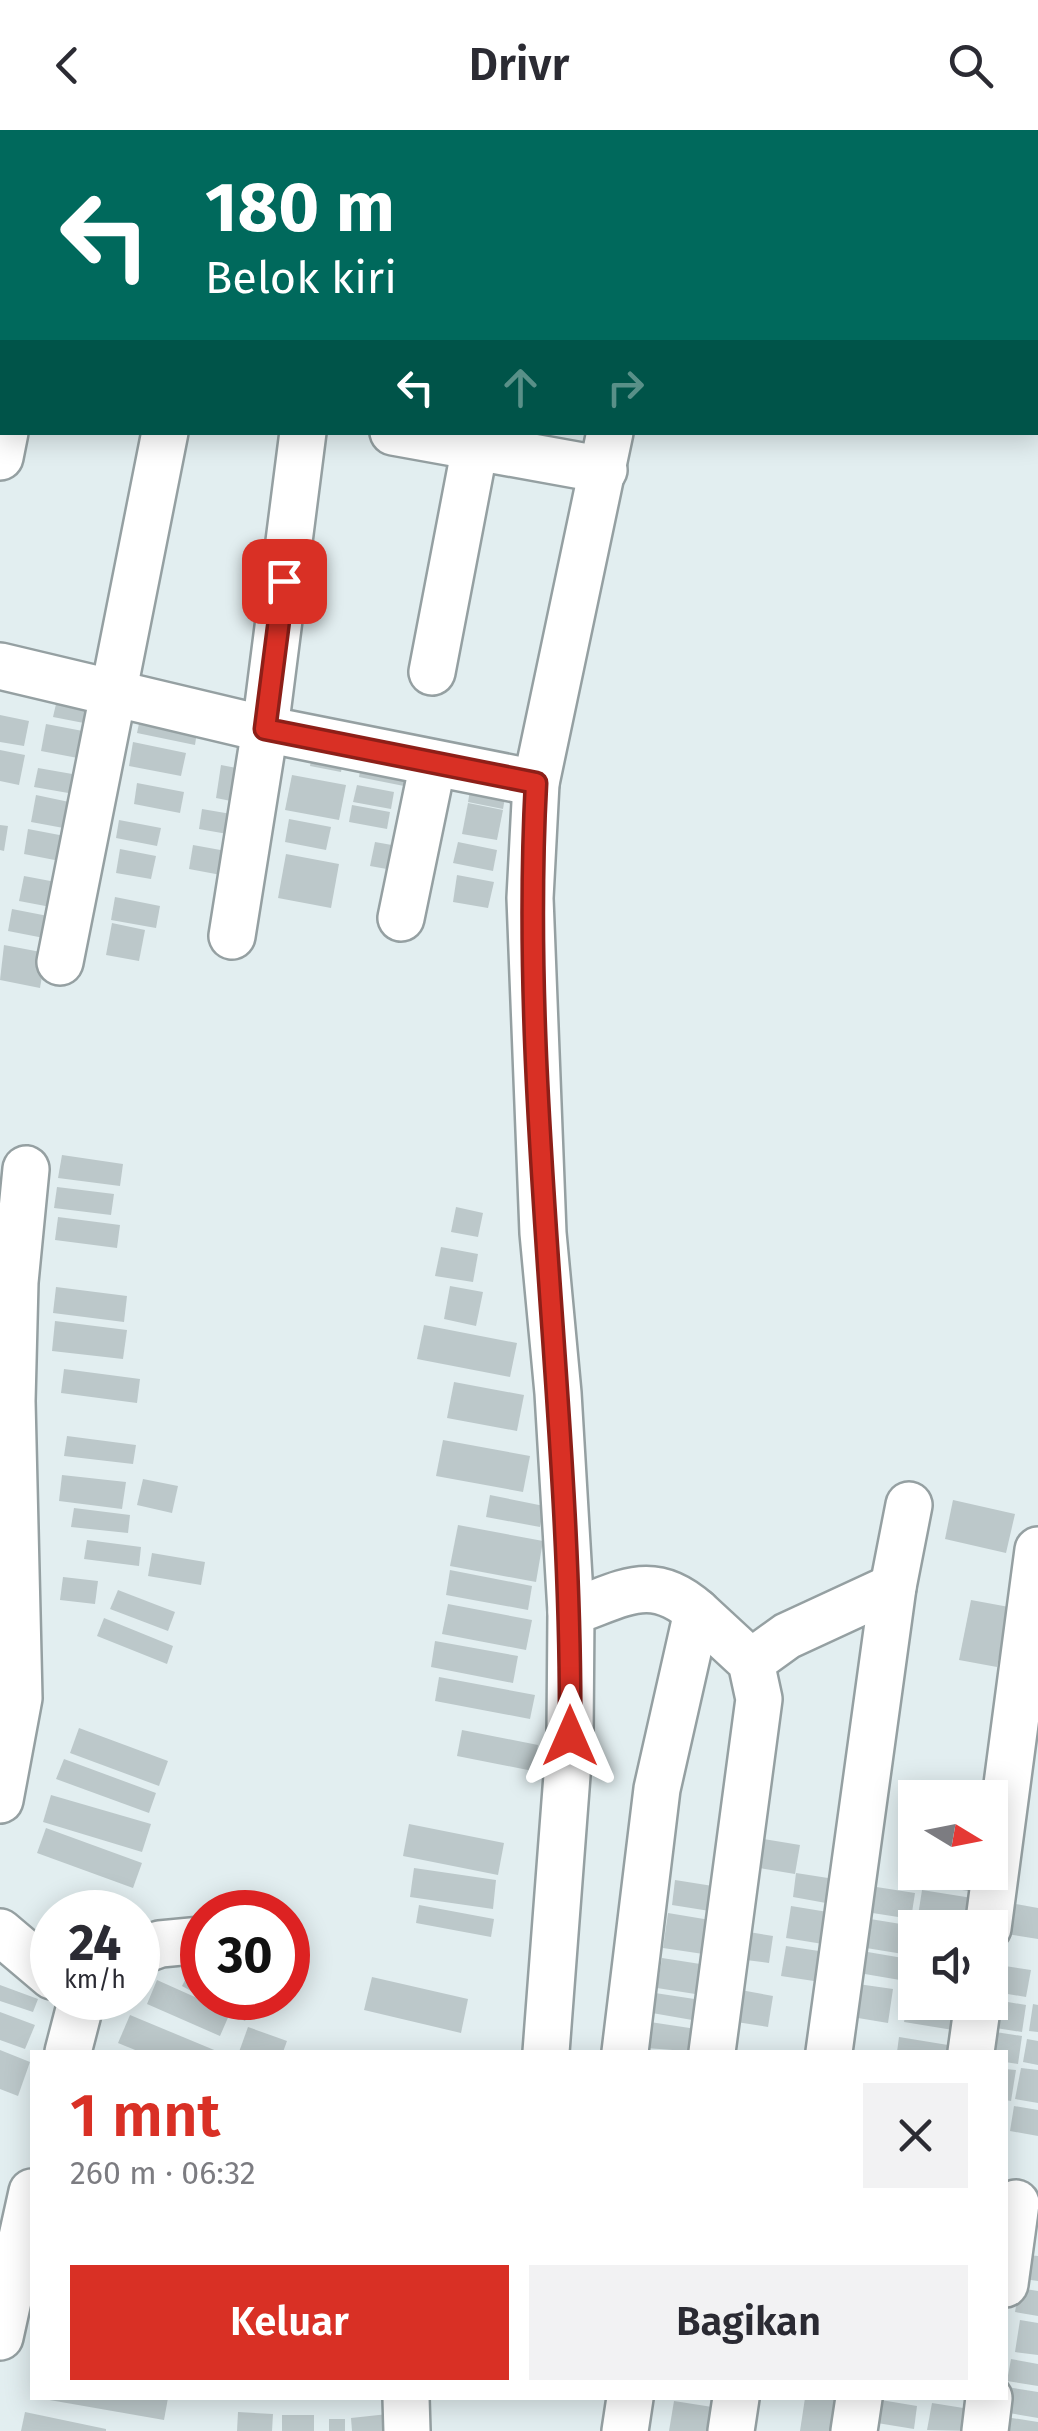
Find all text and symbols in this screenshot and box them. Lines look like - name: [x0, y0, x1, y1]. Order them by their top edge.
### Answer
- icon: back: [40, 38, 95, 93]
- text: Drivr: [469, 38, 569, 92]
- icon: search: [943, 38, 998, 93]
- text: 180 m: [205, 166, 395, 250]
- icon: left: [40, 170, 170, 300]
- text: Belok kiri: [205, 251, 397, 305]
- icon: left: [388, 360, 443, 415]
- icon: ahead: [493, 360, 548, 415]
- icon: right: [598, 360, 653, 415]
- pin: [242, 539, 327, 624]
- icon: arrive: [257, 554, 312, 609]
- position arrow: [518, 1684, 622, 1788]
- north arrow: [898, 1780, 1008, 1890]
- map controls: [898, 1780, 1008, 2020]
- speed limit sign: 30: [180, 1890, 310, 2020]
- button: sound: [898, 1910, 1008, 2020]
- text: 24: [69, 1913, 121, 1973]
- text: km/h: [64, 1965, 126, 1995]
- text: 1 mnt: [70, 2080, 220, 2152]
- button: close: [863, 2083, 968, 2188]
- text: 260 m · 06:32: [70, 2154, 256, 2192]
- button: Keluar: [70, 2265, 509, 2380]
- button: Bagikan: [529, 2265, 968, 2380]

